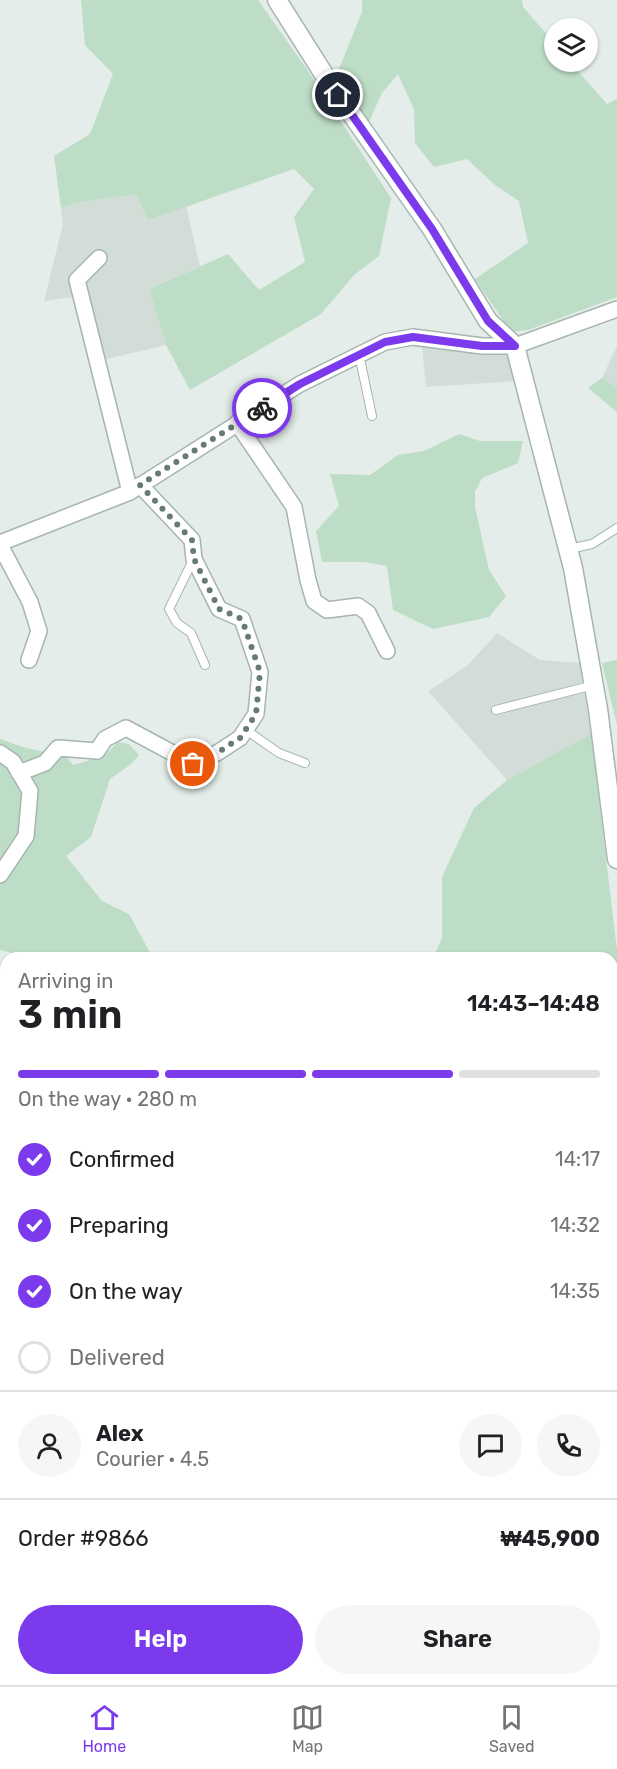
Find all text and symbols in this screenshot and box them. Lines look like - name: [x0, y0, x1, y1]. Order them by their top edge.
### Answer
- map controls: [544, 18, 598, 72]
- button: layers: [544, 18, 598, 72]
- pin: [312, 69, 363, 120]
- icon: home: [321, 78, 354, 111]
- courier: [232, 378, 292, 438]
- icon: bike: [246, 392, 279, 425]
- pin: [167, 738, 218, 789]
- icon: bag: [176, 747, 209, 780]
- text: Arriving in: [18, 969, 113, 993]
- text: 14:43–14:48: [467, 990, 600, 1017]
- text: 3 min: [18, 992, 123, 1038]
- text: On the way · 280 m: [18, 1087, 197, 1111]
- icon: check: [18, 1143, 51, 1176]
- text: Confirmed: [69, 1146, 175, 1173]
- text: 14:17: [555, 1147, 600, 1171]
- icon: check: [18, 1209, 51, 1242]
- text: Preparing: [69, 1212, 169, 1239]
- text: 14:32: [550, 1213, 600, 1237]
- icon: check: [18, 1275, 51, 1308]
- text: On the way: [69, 1278, 183, 1305]
- text: 14:35: [550, 1279, 600, 1303]
- text: Delivered: [69, 1344, 165, 1371]
- button: person: [18, 1414, 81, 1477]
- button: chat: [459, 1414, 522, 1477]
- button: phone: [537, 1414, 600, 1477]
- text: Alex: [96, 1420, 144, 1447]
- text: Courier · 4.5: [96, 1447, 209, 1471]
- text: Order #9866: [18, 1525, 149, 1552]
- text: ₩45,900: [501, 1525, 600, 1552]
- button: Help: [18, 1605, 303, 1674]
- button: Share: [315, 1605, 600, 1674]
- tab: Home: [82, 1701, 126, 1756]
- tab: Map: [291, 1701, 324, 1756]
- tab: Saved: [489, 1701, 535, 1756]

